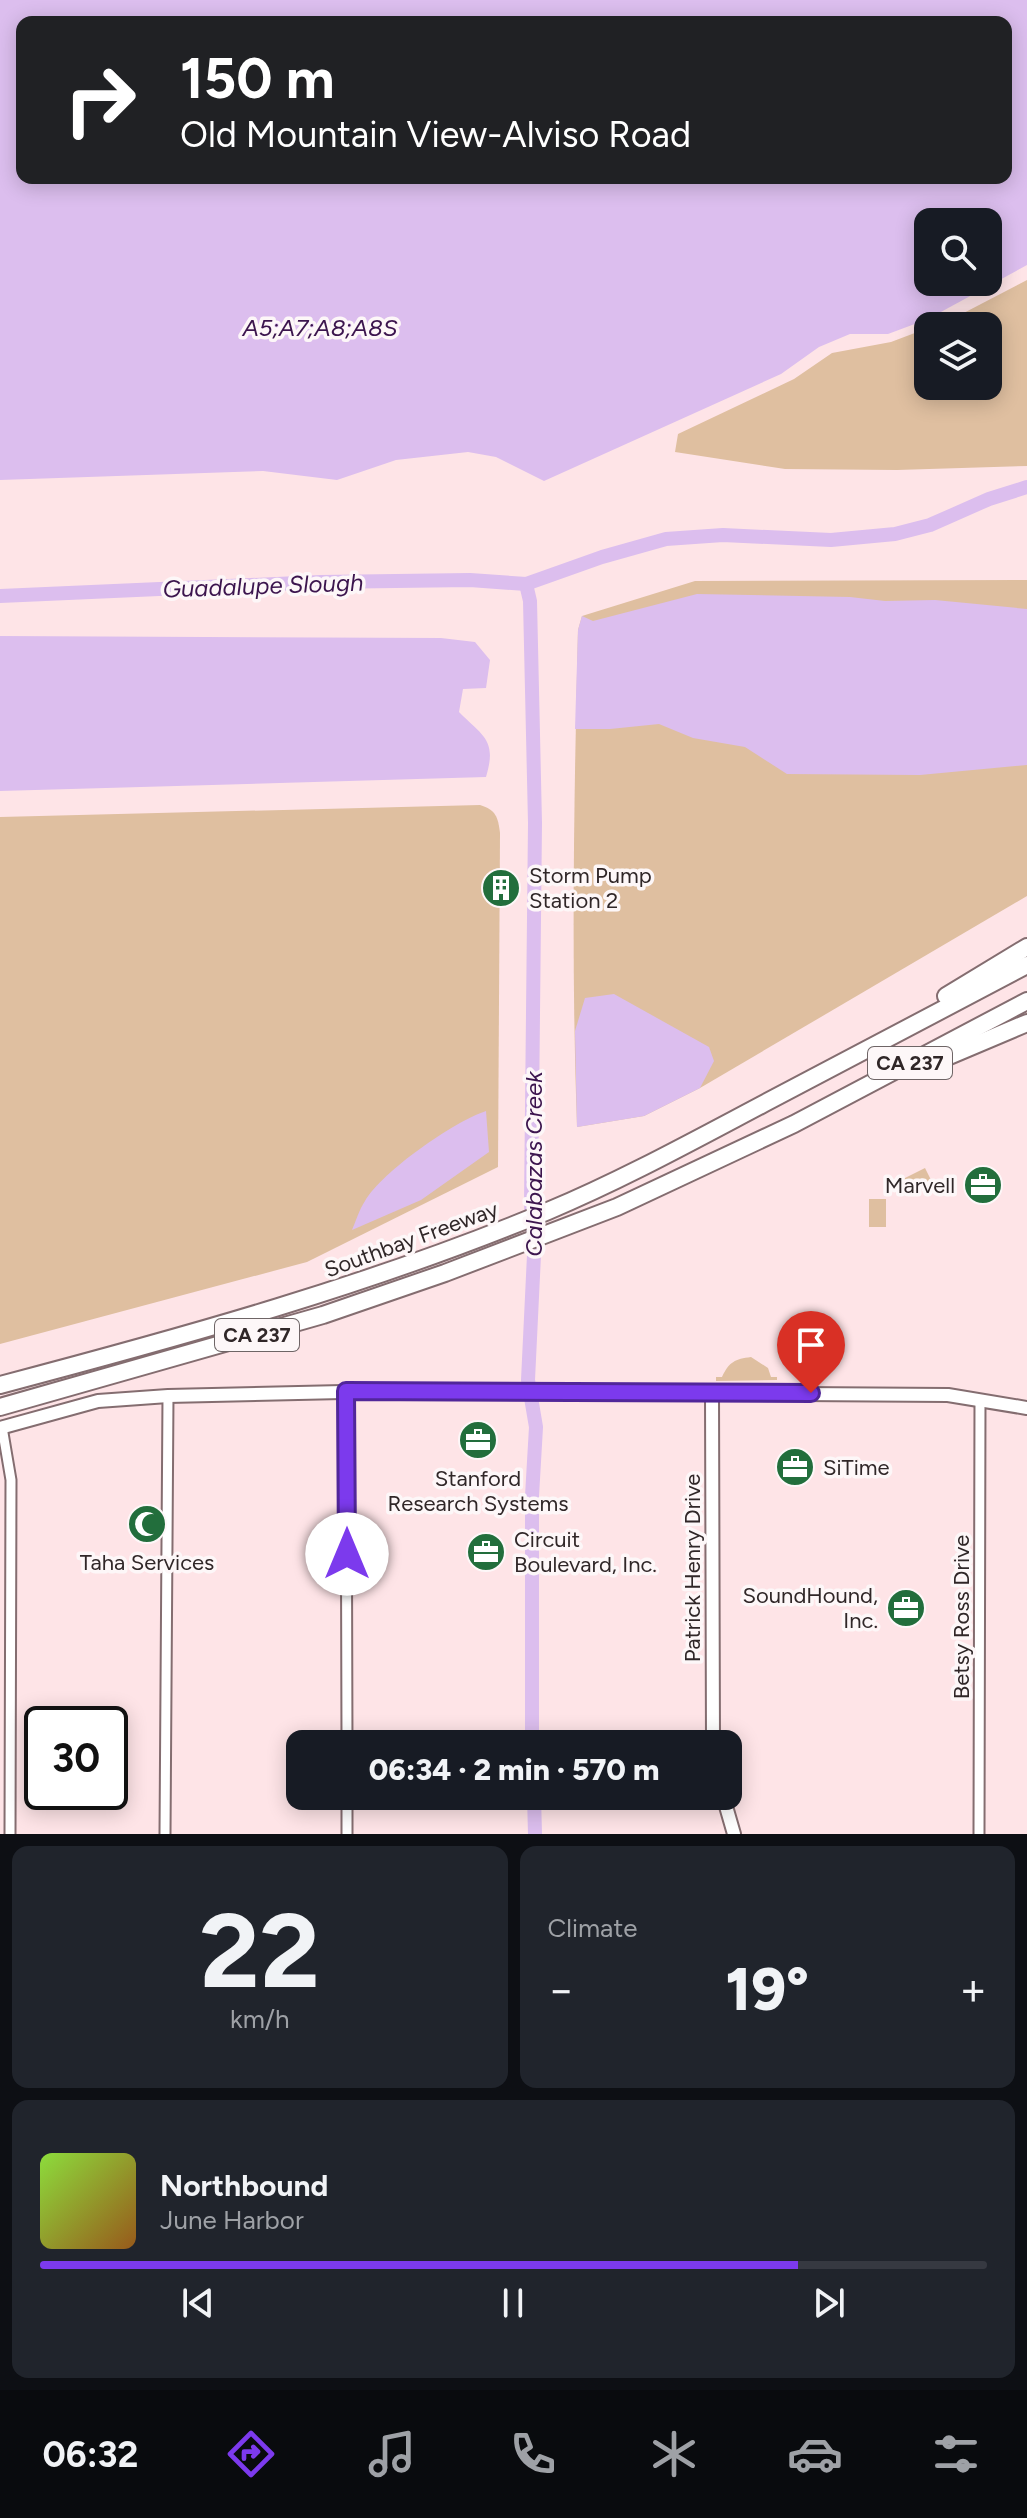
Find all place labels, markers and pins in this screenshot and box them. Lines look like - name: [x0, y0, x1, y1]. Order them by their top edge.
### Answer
- place label: Storm Pump Station 2: [529, 862, 652, 914]
- building icon: Storm Pump Station 2: [480, 867, 522, 909]
- office icon: Marvell: [962, 1164, 1004, 1206]
- place label: Marvell: [885, 1172, 955, 1199]
- pin: [777, 1311, 845, 1393]
- office icon: Stanford Research Systems: [457, 1419, 499, 1461]
- office icon: SiTime: [774, 1446, 816, 1488]
- place label: SiTime: [823, 1454, 890, 1481]
- place label: Stanford Research Systems: [388, 1465, 568, 1517]
- mosque icon: Taha Services: [126, 1503, 168, 1545]
- place label: Circuit Boulevard, Inc.: [514, 1526, 657, 1578]
- office icon: Circuit Boulevard, Inc.: [465, 1531, 507, 1573]
- place label: Taha Services: [80, 1549, 214, 1576]
- place label: SoundHound, Inc.: [743, 1582, 878, 1634]
- office icon: SoundHound, Inc.: [885, 1587, 927, 1629]

